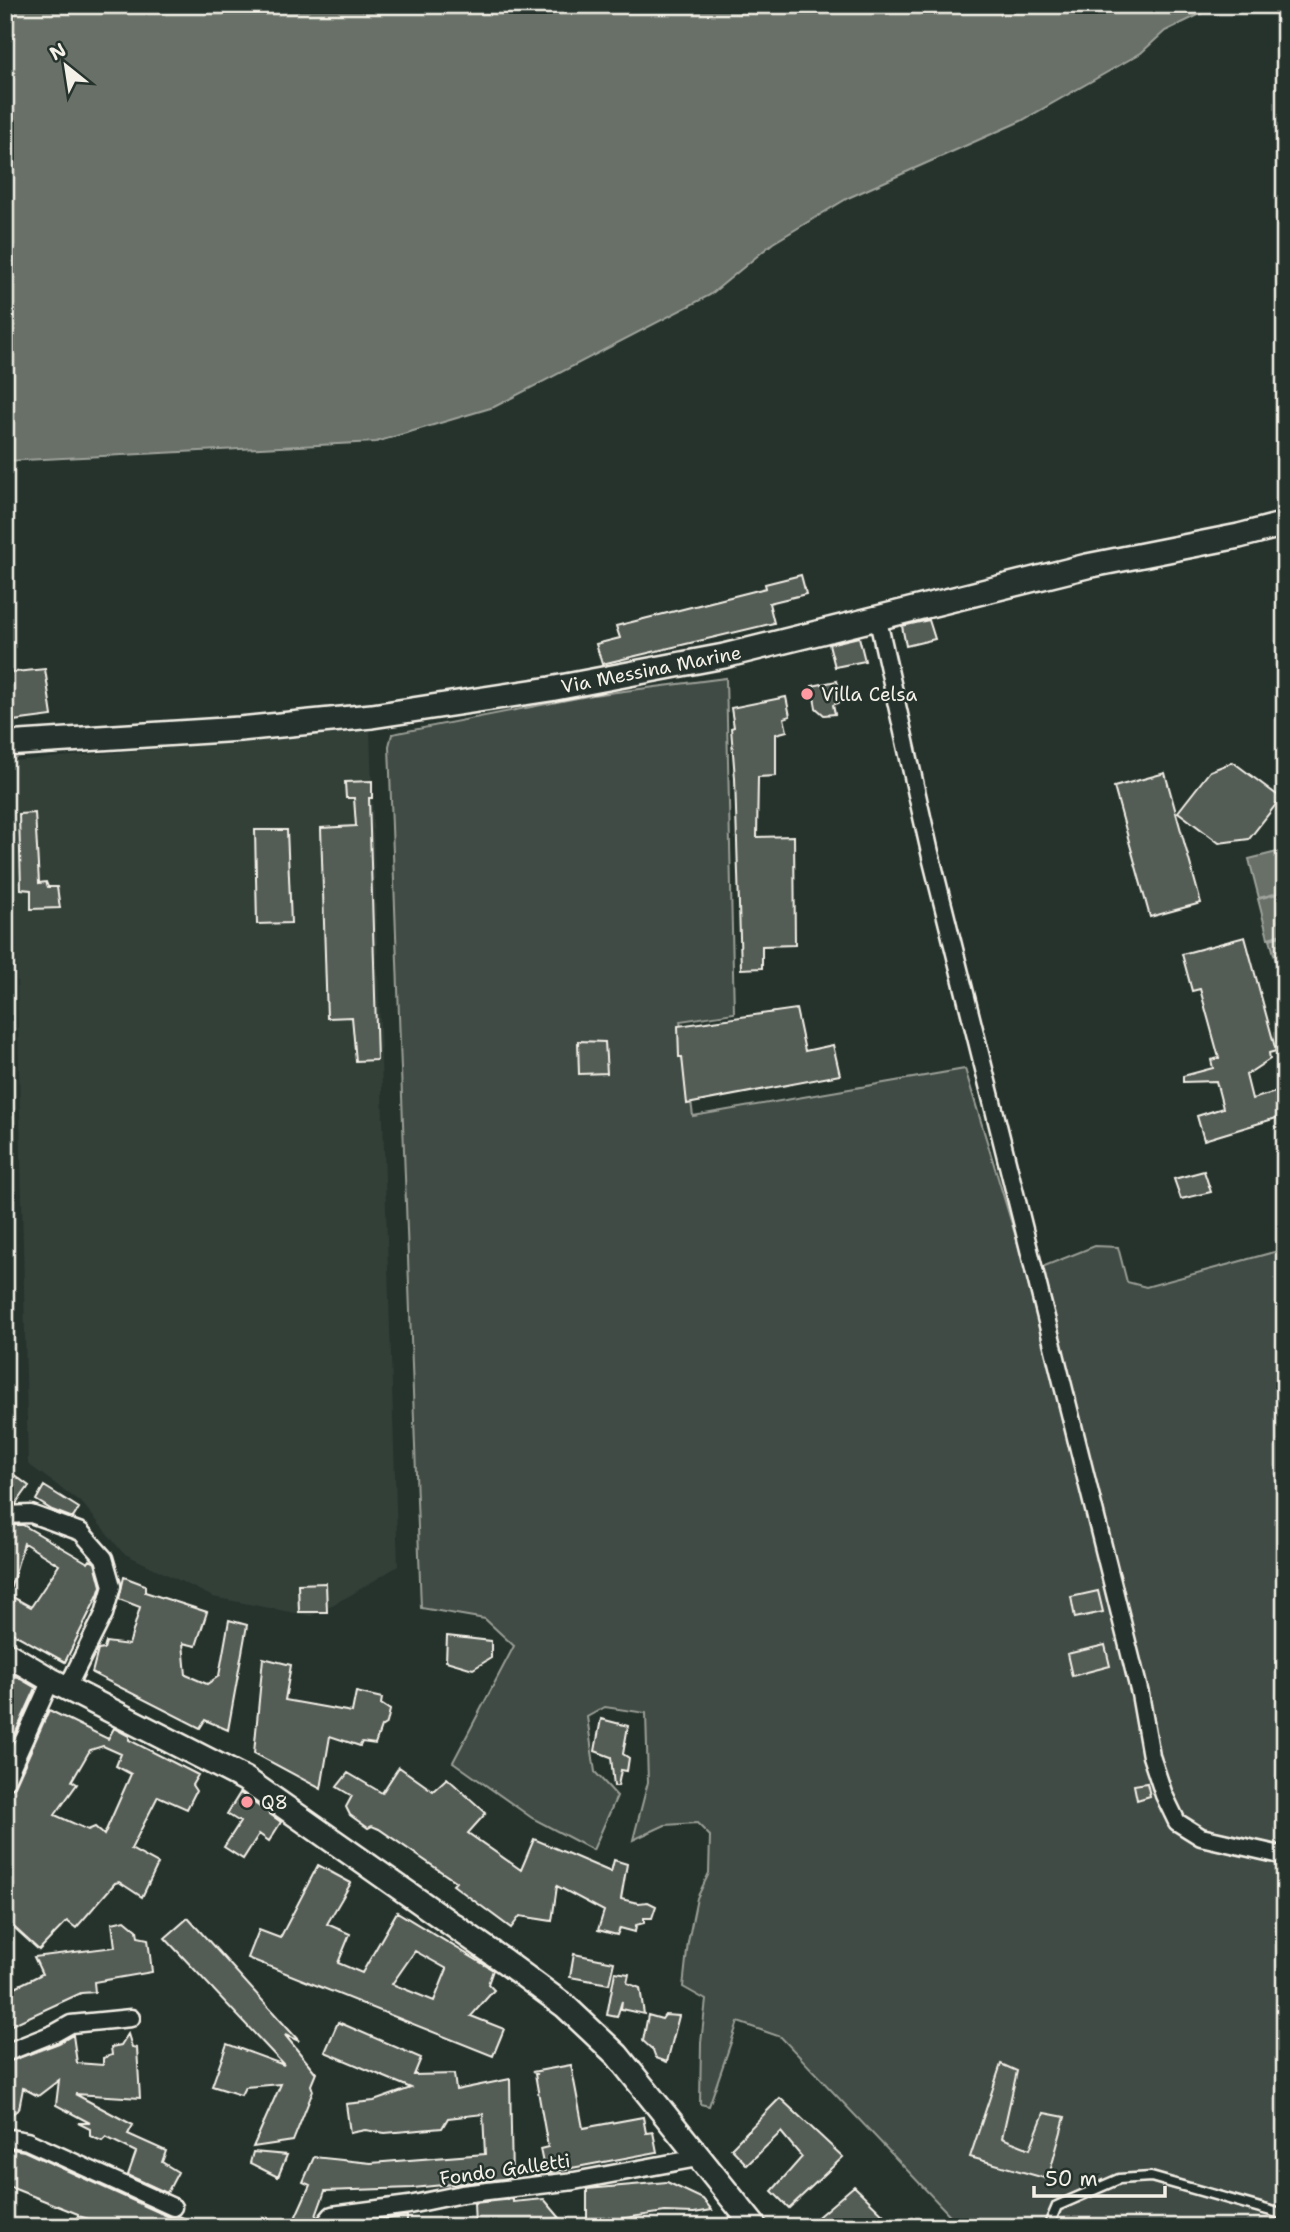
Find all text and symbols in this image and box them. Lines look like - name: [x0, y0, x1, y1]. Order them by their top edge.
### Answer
- north arrow: [32, 32, 102, 102]
- text: N: [45, 37, 71, 66]
- street label: Via Messina Marine: [559, 640, 743, 699]
- place label: Villa Celsa: [821, 682, 917, 707]
- marker: Villa Celsa: [799, 686, 815, 702]
- place label: Q8: [261, 1790, 288, 1815]
- marker: Q8: [239, 1794, 255, 1810]
- street label: Fondo Galletti: [438, 2148, 572, 2191]
- scale bar: [1034, 2155, 1166, 2199]
- text: 50 m: [1045, 2165, 1098, 2193]

